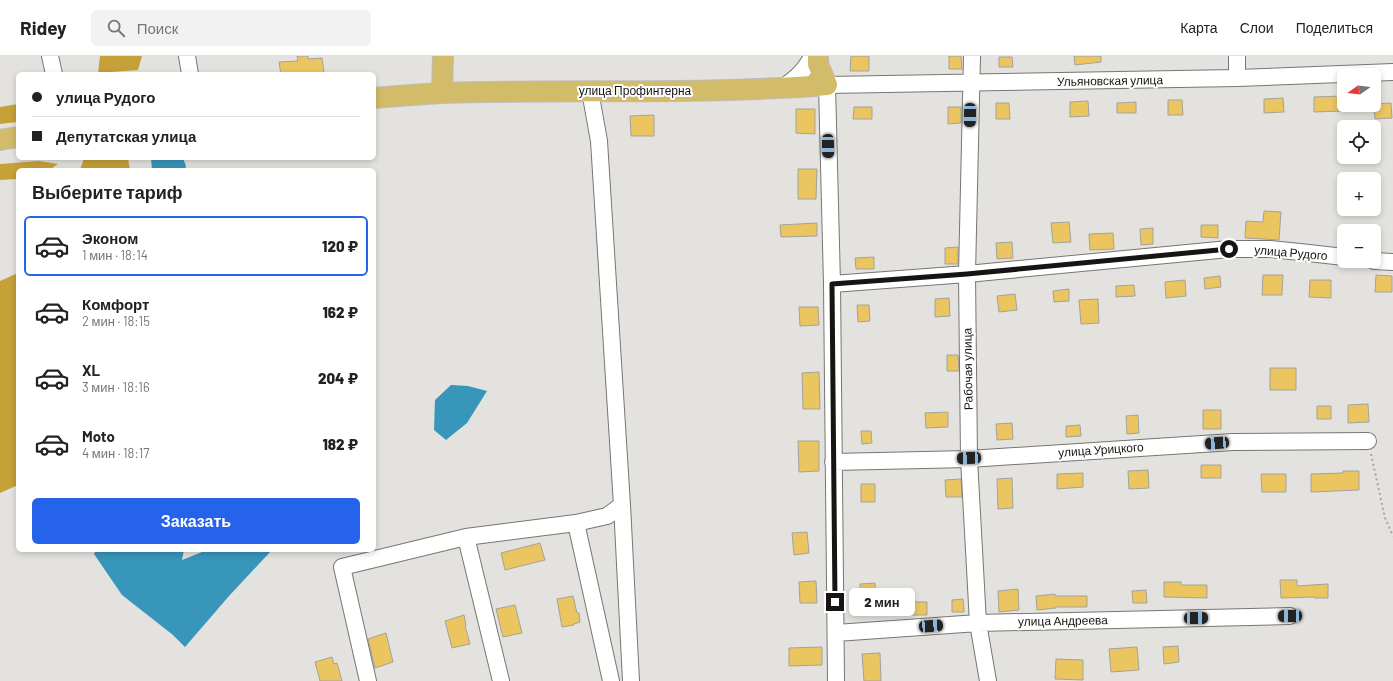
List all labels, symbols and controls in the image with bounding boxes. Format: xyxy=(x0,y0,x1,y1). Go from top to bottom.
search box xyxy=(91,10,371,46)
text: Ridey xyxy=(20,16,67,39)
icon: search xyxy=(105,17,127,39)
text: Поиск xyxy=(137,19,178,37)
text: Карта xyxy=(1180,19,1218,36)
text: Слои xyxy=(1240,19,1274,36)
text: Поделиться xyxy=(1296,19,1373,36)
north arrow xyxy=(1337,68,1381,112)
map controls xyxy=(1337,68,1381,268)
street label: Ульяновская улица xyxy=(1057,72,1164,89)
street label: улица Профинтерна xyxy=(579,83,692,98)
text: улица Рудого xyxy=(56,88,156,106)
car xyxy=(964,103,976,127)
button: locate xyxy=(1337,120,1381,164)
text: Депутатская улица xyxy=(56,127,196,145)
car xyxy=(822,134,834,158)
button: + xyxy=(1337,172,1381,216)
text: Выберите тариф xyxy=(32,181,183,203)
button: − xyxy=(1337,224,1381,268)
icon: car xyxy=(34,228,70,264)
text: Эконом xyxy=(82,229,138,247)
text: 120 ₽ xyxy=(322,237,358,255)
route start xyxy=(1220,240,1238,258)
street label: улица Рудого xyxy=(1254,242,1329,263)
text: 1 мин · 18:14 xyxy=(82,247,148,263)
icon: car xyxy=(34,294,70,330)
text: Комфорт xyxy=(82,295,149,313)
text: 162 ₽ xyxy=(322,303,358,321)
text: 2 мин · 18:15 xyxy=(82,313,150,329)
street label: Рабочая улица xyxy=(959,327,976,410)
icon: car xyxy=(34,360,70,396)
text: XL xyxy=(82,361,100,379)
text: 204 ₽ xyxy=(318,369,358,387)
text: 3 мин · 18:16 xyxy=(82,379,150,395)
icon: car xyxy=(34,426,70,462)
text: Moto xyxy=(82,427,115,445)
text: 182 ₽ xyxy=(322,435,358,453)
car xyxy=(1205,436,1229,450)
street label: улица Урицкого xyxy=(1058,439,1144,460)
text: 4 мин · 18:17 xyxy=(82,445,150,461)
car xyxy=(957,452,981,464)
button: Заказать xyxy=(32,498,360,544)
callout: 2 мин xyxy=(849,588,915,616)
route end xyxy=(826,593,844,611)
text: 2 мин xyxy=(864,594,900,610)
car xyxy=(1278,610,1302,622)
street label: улица Андреева xyxy=(1018,612,1108,629)
car xyxy=(1184,612,1208,624)
car xyxy=(919,619,943,633)

